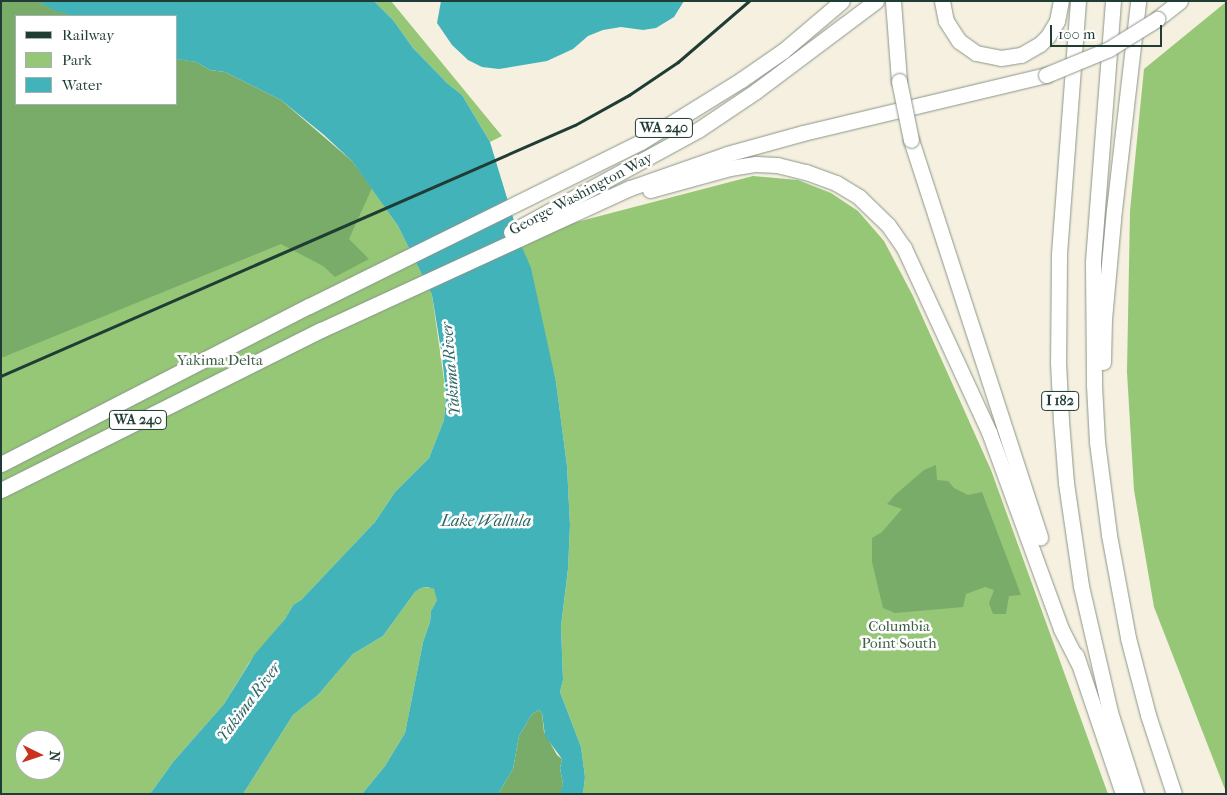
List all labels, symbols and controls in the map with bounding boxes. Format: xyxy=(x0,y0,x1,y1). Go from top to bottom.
legend xyxy=(15,15,178,105)
scale bar xyxy=(1052,15,1164,47)
text: 100 m xyxy=(1058,25,1096,43)
text: Railway xyxy=(62,26,114,44)
text: Park xyxy=(62,51,92,69)
text: Water xyxy=(62,76,102,94)
road number: WA 240 xyxy=(634,116,694,140)
street label: George Washington Way xyxy=(506,149,656,239)
water label: Yakima River xyxy=(437,321,465,417)
park label: Yakima Delta xyxy=(177,352,263,370)
road number: I 182 xyxy=(1040,390,1080,412)
road number: WA 240 xyxy=(108,408,168,432)
water label: Lake Wallula xyxy=(441,511,531,531)
park label: Columbia Point South xyxy=(861,617,937,652)
water label: Yakima River xyxy=(213,659,285,745)
north arrow xyxy=(15,730,65,780)
text: N xyxy=(46,750,63,762)

